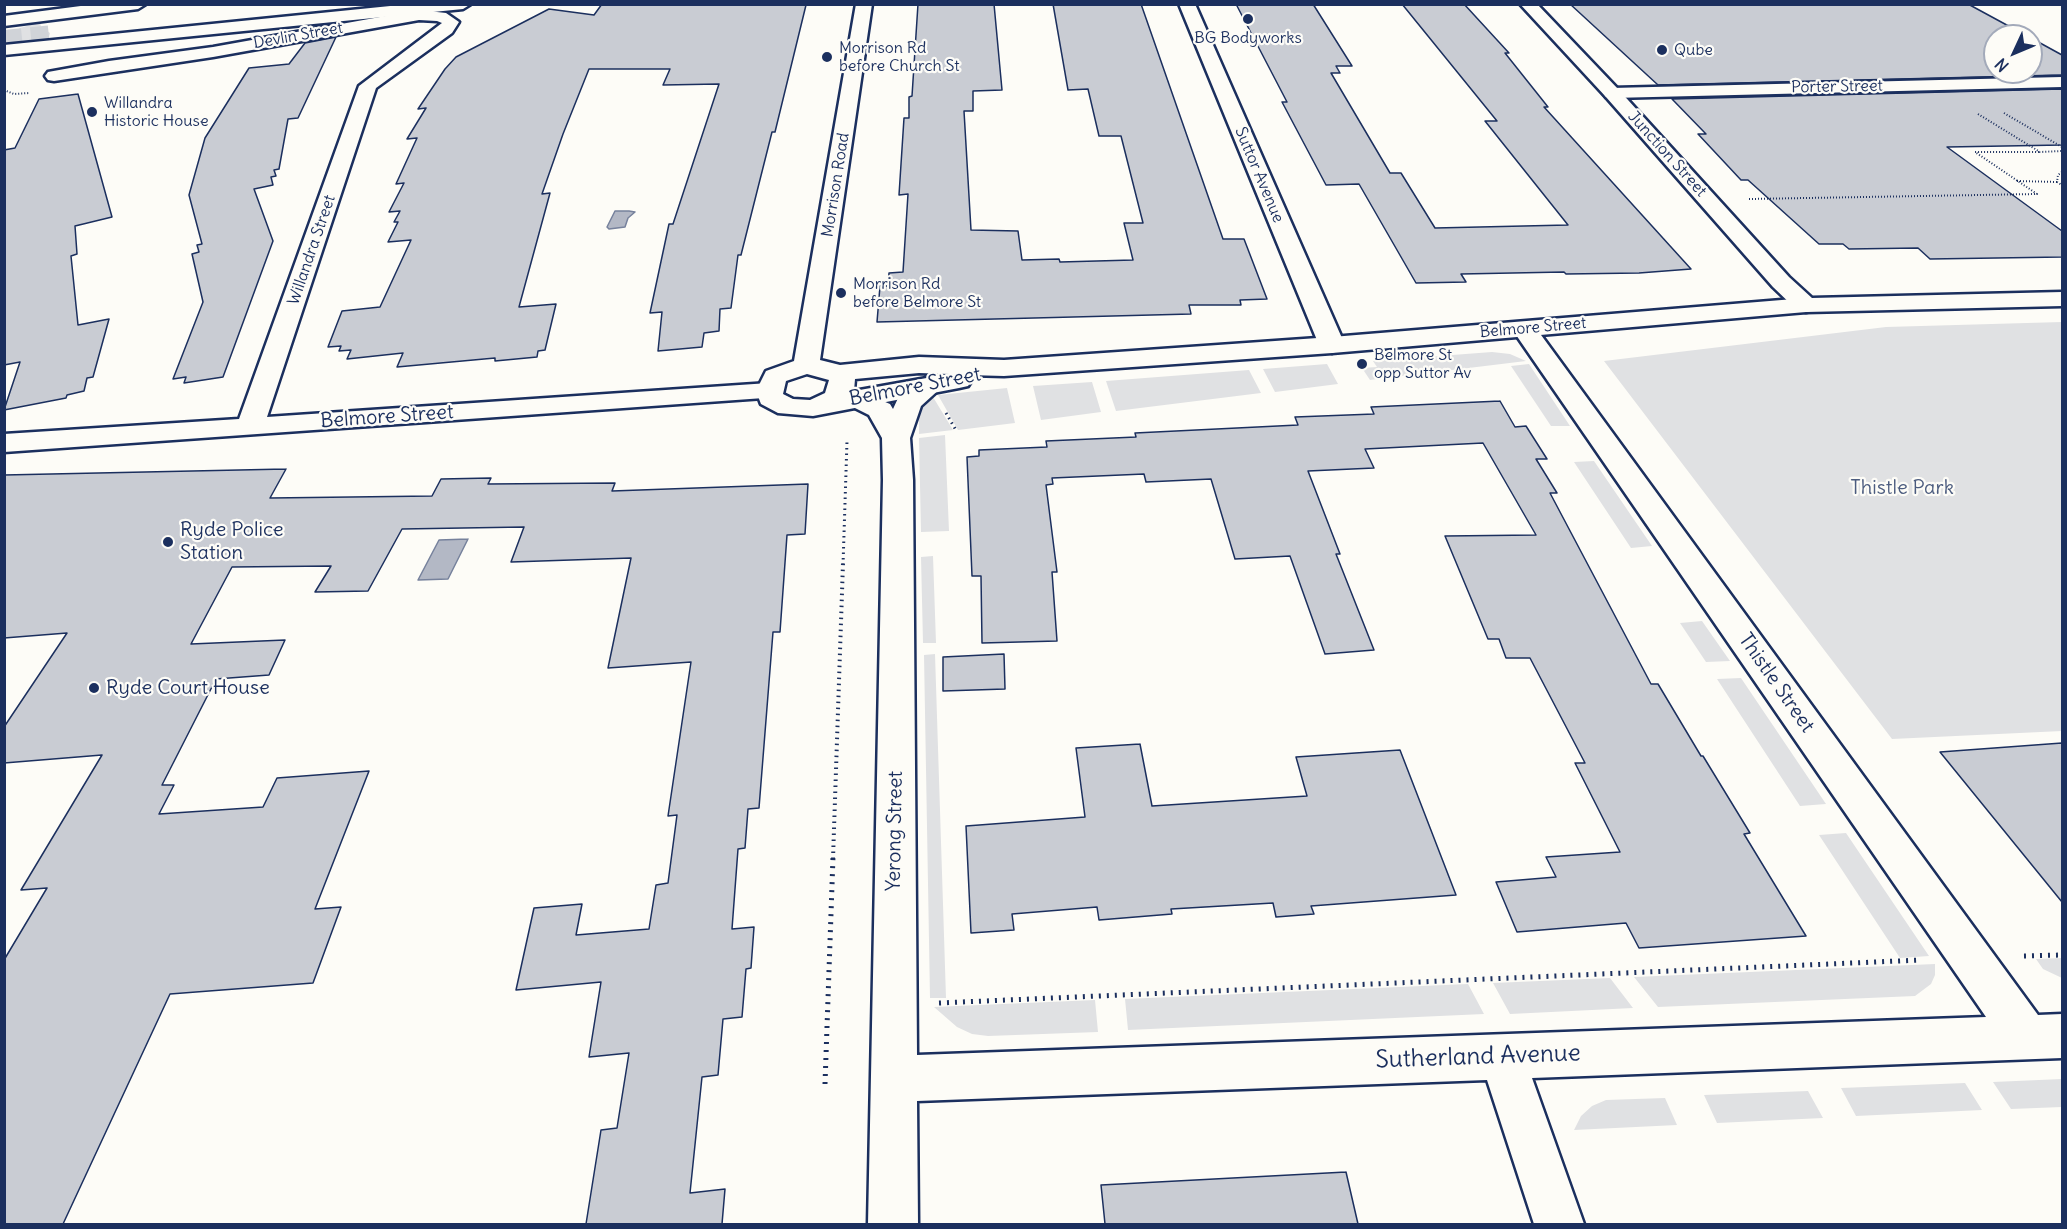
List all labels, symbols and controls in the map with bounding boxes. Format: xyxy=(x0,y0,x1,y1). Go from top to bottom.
marker: BG Bodyworks xyxy=(1241,12,1255,26)
street label: Devlin Street xyxy=(252,19,344,53)
north arrow xyxy=(1983,24,2043,84)
place label: BG Bodyworks xyxy=(1194,28,1302,48)
place label: Morrison Rd before Church St xyxy=(839,38,960,76)
place label: Qube xyxy=(1674,40,1713,60)
marker: Qube xyxy=(1655,43,1669,57)
marker: Morrison Rd before Church St xyxy=(820,50,834,64)
text: N xyxy=(1990,54,2013,76)
street label: Porter Street xyxy=(1791,77,1883,97)
place label: Willandra Historic House xyxy=(104,93,209,131)
marker: Willandra Historic House xyxy=(85,105,99,119)
street label: Junction Street xyxy=(1624,107,1710,201)
street label: Suttor Avenue xyxy=(1230,124,1288,226)
street label: Morrison Road xyxy=(818,131,854,239)
street label: Willandra Street xyxy=(284,192,340,308)
place label: Morrison Rd before Belmore St xyxy=(853,274,981,312)
marker: Morrison Rd before Belmore St xyxy=(834,286,848,300)
street label: Belmore Street xyxy=(1479,314,1587,342)
place label: Belmore St opp Suttor Av xyxy=(1374,345,1471,383)
marker: Belmore St opp Suttor Av xyxy=(1355,357,1369,371)
street label: Belmore Street xyxy=(847,362,983,412)
street label: Belmore Street xyxy=(320,400,454,434)
park label: Thistle Park xyxy=(1850,476,1954,500)
place label: Ryde Police Station xyxy=(180,518,284,565)
marker: Ryde Police Station xyxy=(161,535,175,549)
street label: Thistle Street xyxy=(1733,629,1819,737)
place label: Ryde Court House xyxy=(106,676,270,700)
marker: Ryde Court House xyxy=(87,681,101,695)
street label: Yerong Street xyxy=(882,771,908,891)
street label: Sutherland Avenue xyxy=(1375,1039,1581,1075)

